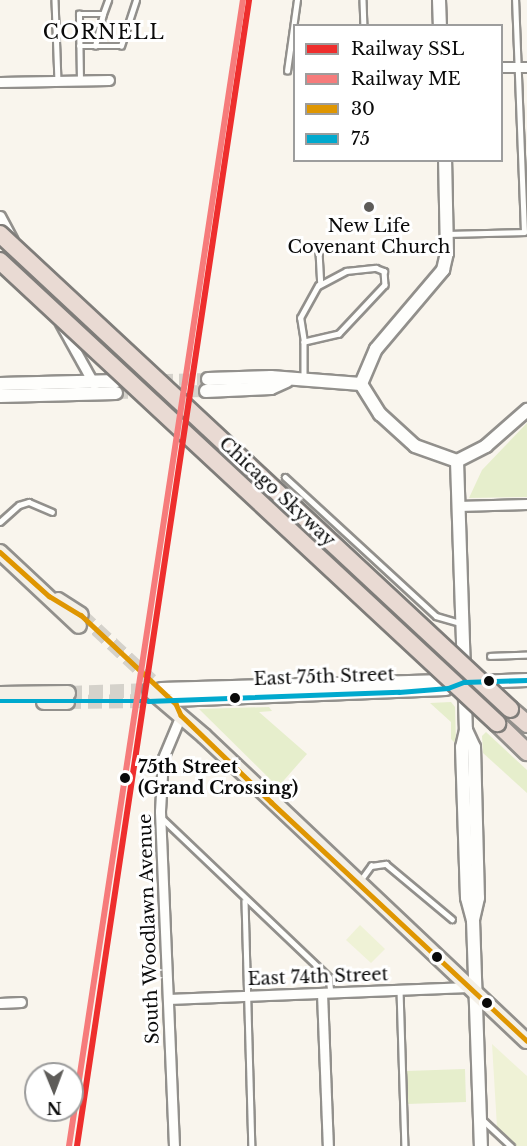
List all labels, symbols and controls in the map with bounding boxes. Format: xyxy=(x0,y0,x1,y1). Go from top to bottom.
district label: CORNELL xyxy=(43,20,165,44)
legend xyxy=(293,24,503,162)
text: Railway SSL xyxy=(351,38,464,60)
text: Railway ME xyxy=(351,68,461,90)
text: 30 xyxy=(351,98,375,120)
text: 75 xyxy=(351,128,370,150)
marker: New Life Covenant Church xyxy=(362,200,376,214)
place label: New Life Covenant Church xyxy=(288,216,450,258)
street label: Chicago Skyway xyxy=(215,433,339,551)
street label: East 75th Street xyxy=(253,664,395,690)
unlabelled marker xyxy=(483,675,495,687)
unlabelled marker xyxy=(229,692,241,704)
place label: 75th Street (Grand Crossing) xyxy=(138,757,298,800)
marker: 75th Street (Grand Crossing) xyxy=(116,769,134,787)
street label: South Woodlawn Avenue xyxy=(134,813,164,1045)
unlabelled marker xyxy=(431,951,443,963)
street label: East 74th Street xyxy=(247,964,389,990)
unlabelled marker xyxy=(481,997,493,1009)
north arrow xyxy=(24,1062,84,1122)
text: N xyxy=(47,1098,62,1118)

